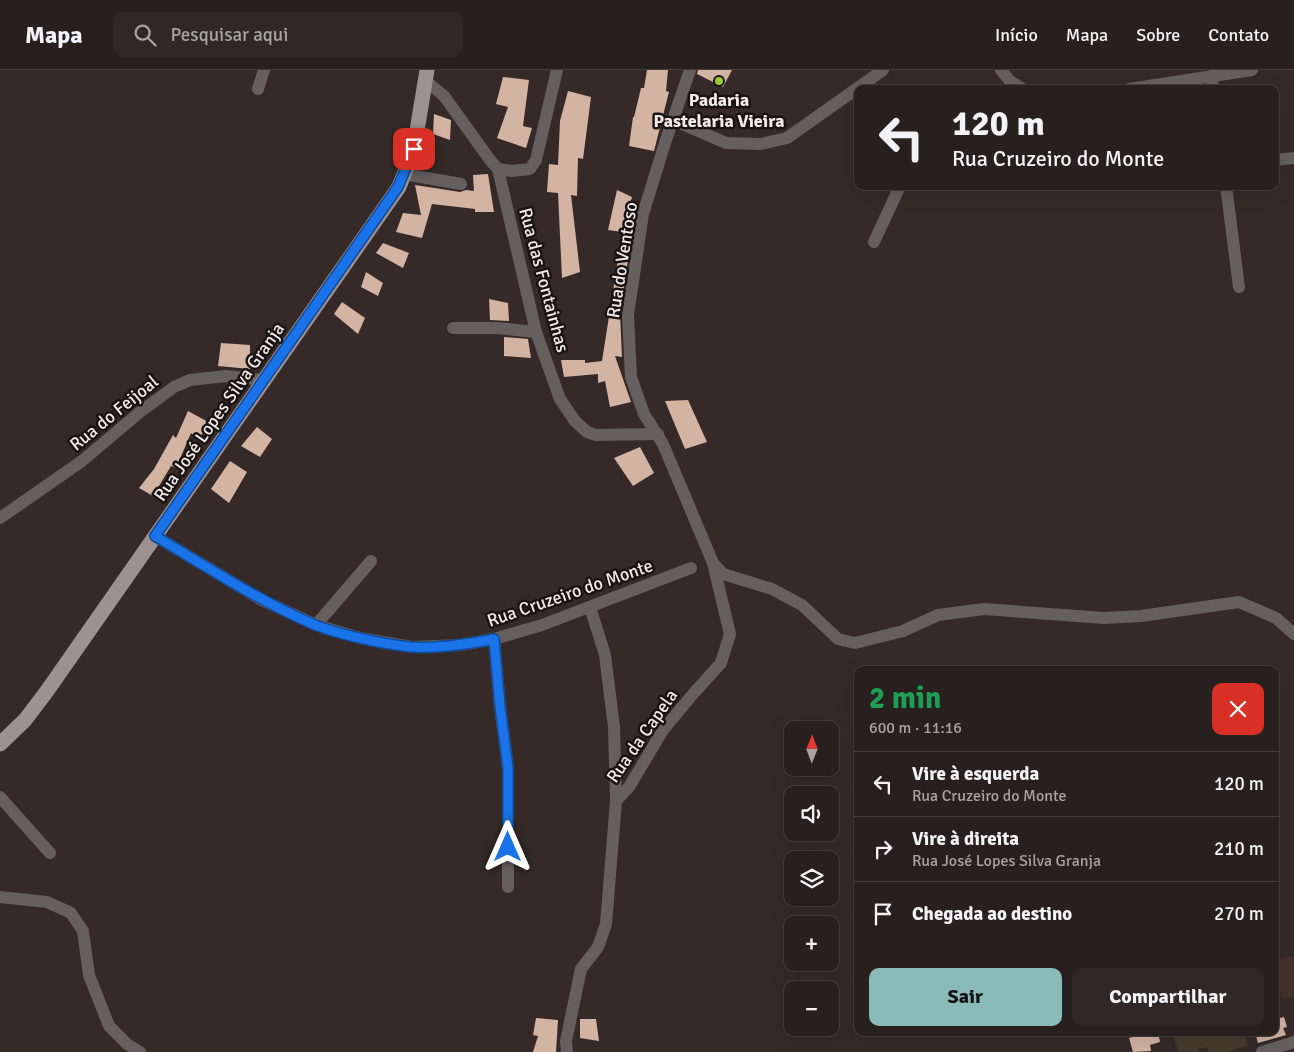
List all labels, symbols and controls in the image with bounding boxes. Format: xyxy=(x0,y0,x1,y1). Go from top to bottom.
search box xyxy=(113,12,463,57)
text: Mapa xyxy=(25,20,83,50)
icon: search xyxy=(131,21,159,49)
text: Pesquisar aqui xyxy=(171,23,288,47)
text: Início xyxy=(995,24,1038,46)
text: Mapa xyxy=(1066,24,1108,46)
text: Sobre xyxy=(1136,24,1180,46)
text: Contato xyxy=(1208,24,1269,46)
marker: Padaria Pastelaria Vieira xyxy=(713,75,725,87)
place label: Padaria Pastelaria Vieira xyxy=(654,89,784,132)
text: 120 m xyxy=(952,102,1045,145)
icon: left xyxy=(869,105,934,170)
pin xyxy=(393,128,435,170)
icon: arrive xyxy=(400,135,428,163)
text: Rua Cruzeiro do Monte xyxy=(952,145,1164,172)
street label: Rua do Ventoso xyxy=(602,200,642,320)
street label: Rua das Fontainhas xyxy=(514,205,574,355)
street label: Rua José Lopes Silva Granja xyxy=(149,319,289,505)
street label: Rua do Feijoal xyxy=(65,371,163,455)
street label: Rua Cruzeiro do Monte xyxy=(484,554,656,632)
text: 2 min xyxy=(869,680,941,717)
button: close xyxy=(1212,683,1264,735)
street label: Rua da Capela xyxy=(602,685,682,787)
text: 600 m · 11:16 xyxy=(869,718,962,738)
north arrow xyxy=(784,721,839,776)
map controls xyxy=(784,721,839,1036)
text: Vire à esquerda xyxy=(912,762,1039,786)
icon: left xyxy=(869,770,897,798)
text: 120 m xyxy=(1214,772,1264,796)
button: sound xyxy=(784,786,839,841)
text: Rua Cruzeiro do Monte xyxy=(912,786,1066,806)
position arrow xyxy=(481,820,533,872)
text: Vire à direita xyxy=(912,827,1019,851)
icon: right xyxy=(869,835,897,863)
text: 210 m xyxy=(1214,837,1264,861)
button: layers xyxy=(784,851,839,906)
text: Rua José Lopes Silva Granja xyxy=(912,851,1101,871)
icon: arrive xyxy=(869,900,897,928)
text: Chegada ao destino xyxy=(912,902,1072,926)
text: 270 m xyxy=(1214,902,1264,926)
button: + xyxy=(784,916,839,971)
button: Sair xyxy=(869,968,1062,1026)
button: Compartilhar xyxy=(1072,968,1264,1026)
button: − xyxy=(784,981,839,1036)

